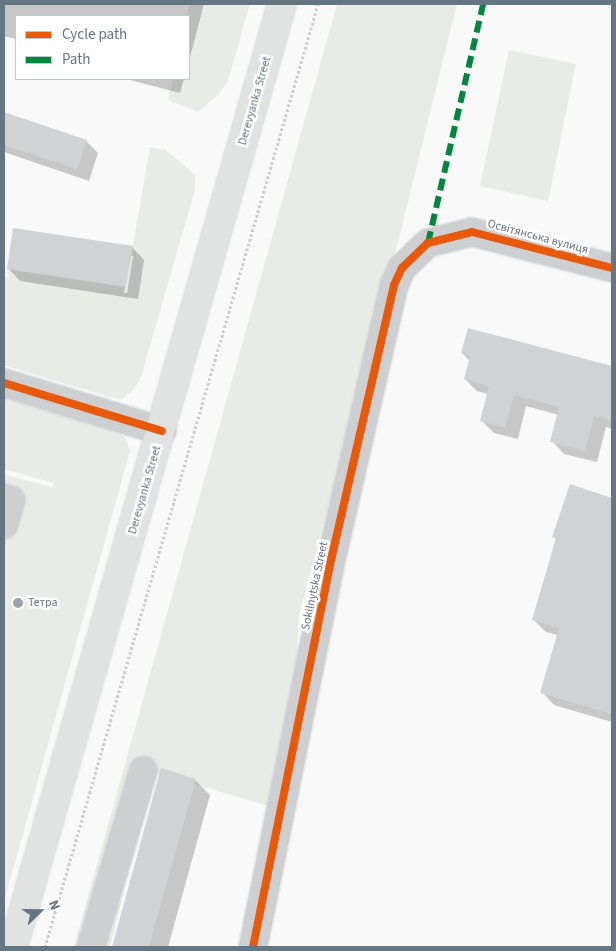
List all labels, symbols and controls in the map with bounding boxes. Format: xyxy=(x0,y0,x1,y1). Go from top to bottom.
legend xyxy=(15,15,190,80)
text: Cycle path xyxy=(62,24,127,45)
text: Path xyxy=(62,49,90,70)
street label: Derevyanka Street xyxy=(235,55,275,147)
street label: Освітянська вулиця xyxy=(486,217,590,257)
street label: Derevyanka Street xyxy=(125,444,165,536)
street label: Sokilnytska Street xyxy=(299,540,331,632)
place label: Тетра xyxy=(28,596,58,610)
marker: Тетра xyxy=(12,597,24,609)
north arrow xyxy=(15,886,65,936)
text: N xyxy=(43,897,65,913)

